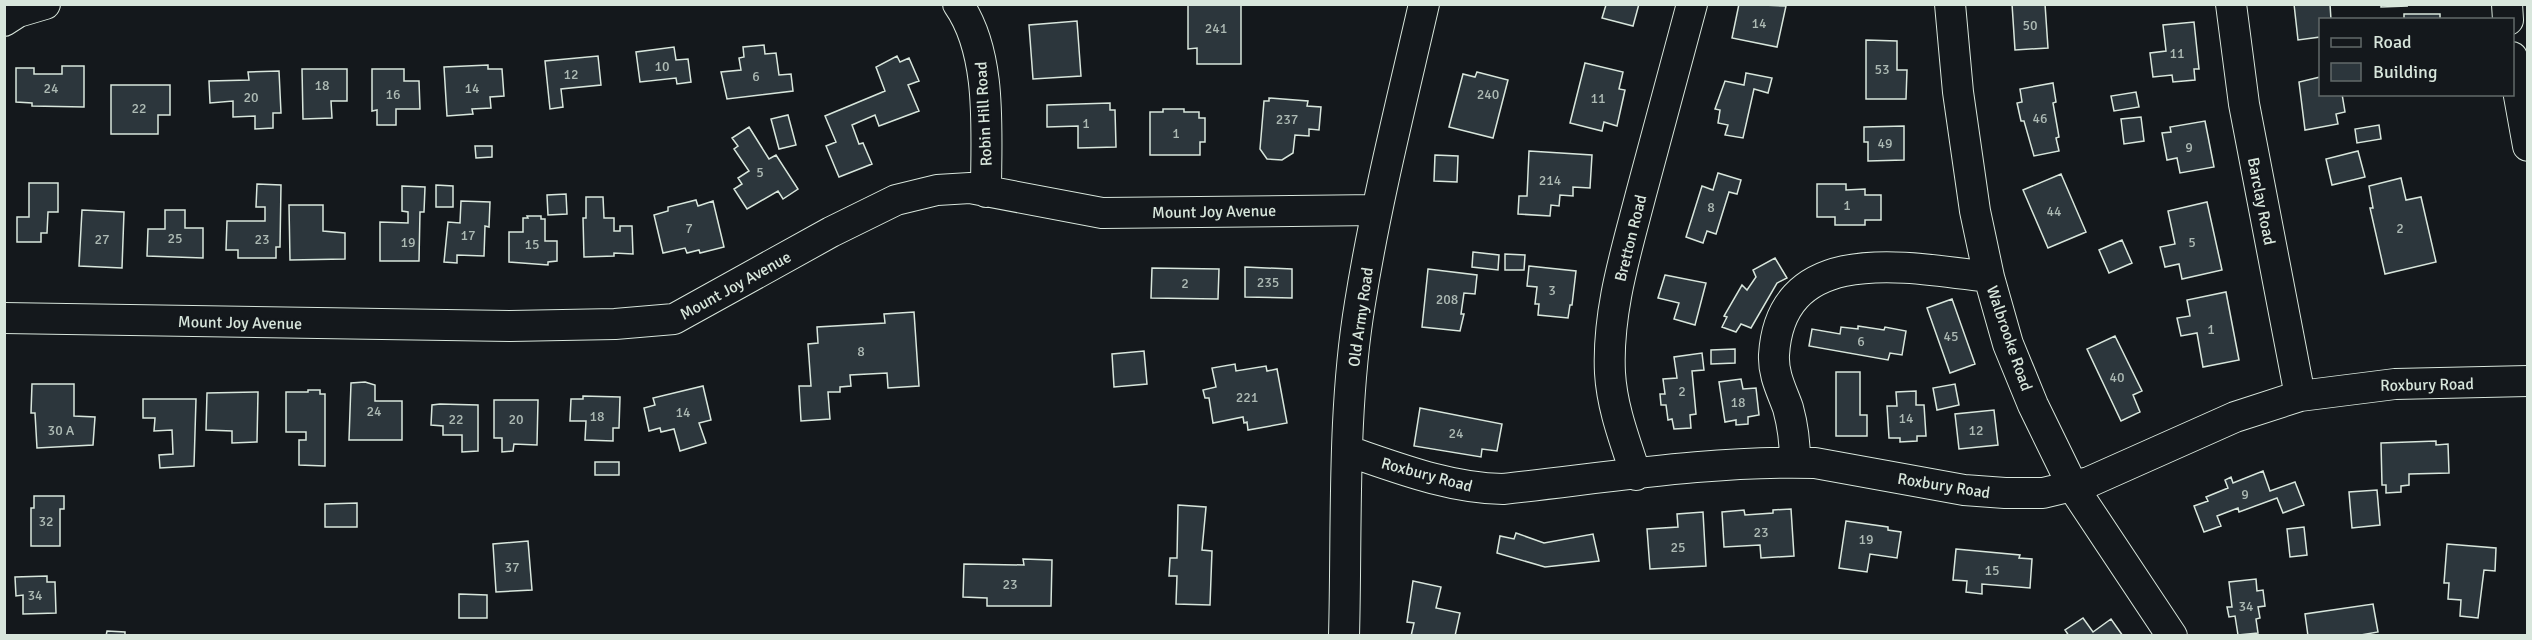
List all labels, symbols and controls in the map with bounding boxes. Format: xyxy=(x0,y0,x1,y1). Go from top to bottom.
house number: 14 xyxy=(1751,15,1767,32)
house number: 50 xyxy=(2022,17,2038,34)
legend xyxy=(2319,18,2514,96)
house number: 241 xyxy=(1205,20,1227,37)
text: Road xyxy=(2373,31,2412,53)
house number: 11 xyxy=(2169,45,2185,62)
house number: 10 xyxy=(654,58,670,75)
street label: Robin Hill Road xyxy=(971,61,997,167)
house number: 53 xyxy=(1874,61,1890,78)
text: Building xyxy=(2373,61,2437,83)
house number: 12 xyxy=(563,66,579,83)
house number: 6 xyxy=(752,68,760,85)
house number: 18 xyxy=(314,77,330,94)
house number: 24 xyxy=(43,80,59,97)
house number: 14 xyxy=(464,80,480,97)
house number: 16 xyxy=(385,86,401,103)
house number: 240 xyxy=(1477,86,1499,103)
house number: 20 xyxy=(243,89,259,106)
house number: 11 xyxy=(1590,90,1606,107)
house number: 22 xyxy=(131,100,147,117)
house number: 46 xyxy=(2032,110,2048,127)
house number: 237 xyxy=(1276,111,1298,128)
house number: 1 xyxy=(1082,115,1090,132)
house number: 1 xyxy=(1172,125,1180,142)
house number: 49 xyxy=(1877,135,1893,152)
house number: 9 xyxy=(2185,139,2193,156)
street label: Barclay Road xyxy=(2243,156,2279,247)
house number: 5 xyxy=(756,164,764,181)
house number: 214 xyxy=(1539,172,1562,189)
street label: Bretton Road xyxy=(1611,193,1651,284)
house number: 1 xyxy=(1843,197,1851,214)
house number: 8 xyxy=(1707,199,1715,216)
street label: Mount Joy Avenue xyxy=(1152,201,1276,223)
house number: 44 xyxy=(2046,203,2062,220)
house number: 7 xyxy=(685,220,693,237)
house number: 2 xyxy=(2396,220,2404,237)
house number: 17 xyxy=(460,227,476,244)
house number: 25 xyxy=(167,230,183,247)
house number: 27 xyxy=(94,231,110,248)
house number: 23 xyxy=(254,231,270,248)
house number: 19 xyxy=(400,234,416,251)
house number: 5 xyxy=(2188,234,2196,251)
house number: 15 xyxy=(524,236,540,253)
street label: Mount Joy Avenue xyxy=(676,247,795,325)
street label: Old Army Road xyxy=(1344,266,1378,368)
house number: 235 xyxy=(1257,274,1279,291)
house number: 2 xyxy=(1181,275,1189,292)
house number: 3 xyxy=(1548,282,1556,299)
street label: Walbrooke Road xyxy=(1982,283,2036,394)
house number: 208 xyxy=(1436,291,1458,308)
street label: Mount Joy Avenue xyxy=(178,312,302,334)
house number: 1 xyxy=(2207,321,2215,338)
house number: 45 xyxy=(1943,328,1959,345)
house number: 6 xyxy=(1857,333,1865,350)
house number: 8 xyxy=(857,343,865,360)
house number: 40 xyxy=(2109,369,2125,386)
street label: Roxbury Road xyxy=(2380,374,2474,396)
house number: 2 xyxy=(1678,383,1686,400)
house number: 221 xyxy=(1236,389,1258,406)
house number: 18 xyxy=(1730,394,1746,411)
house number: 24 xyxy=(366,403,382,420)
house number: 14 xyxy=(675,404,691,421)
house number: 18 xyxy=(589,408,605,425)
house number: 14 xyxy=(1898,410,1914,427)
house number: 22 xyxy=(448,411,464,428)
house number: 20 xyxy=(508,411,524,428)
house number: 30 A xyxy=(48,422,75,439)
house number: 12 xyxy=(1968,422,1984,439)
house number: 24 xyxy=(1448,425,1464,442)
street label: Roxbury Road xyxy=(1379,453,1475,497)
street label: Roxbury Road xyxy=(1896,469,1992,503)
house number: 9 xyxy=(2241,486,2249,503)
house number: 32 xyxy=(38,513,54,530)
house number: 23 xyxy=(1753,524,1769,541)
house number: 19 xyxy=(1858,531,1874,548)
house number: 25 xyxy=(1670,539,1686,556)
house number: 37 xyxy=(504,559,520,576)
house number: 15 xyxy=(1984,562,2000,579)
house number: 23 xyxy=(1002,576,1018,593)
house number: 34 xyxy=(27,587,43,604)
house number: 34 xyxy=(2238,598,2254,615)

